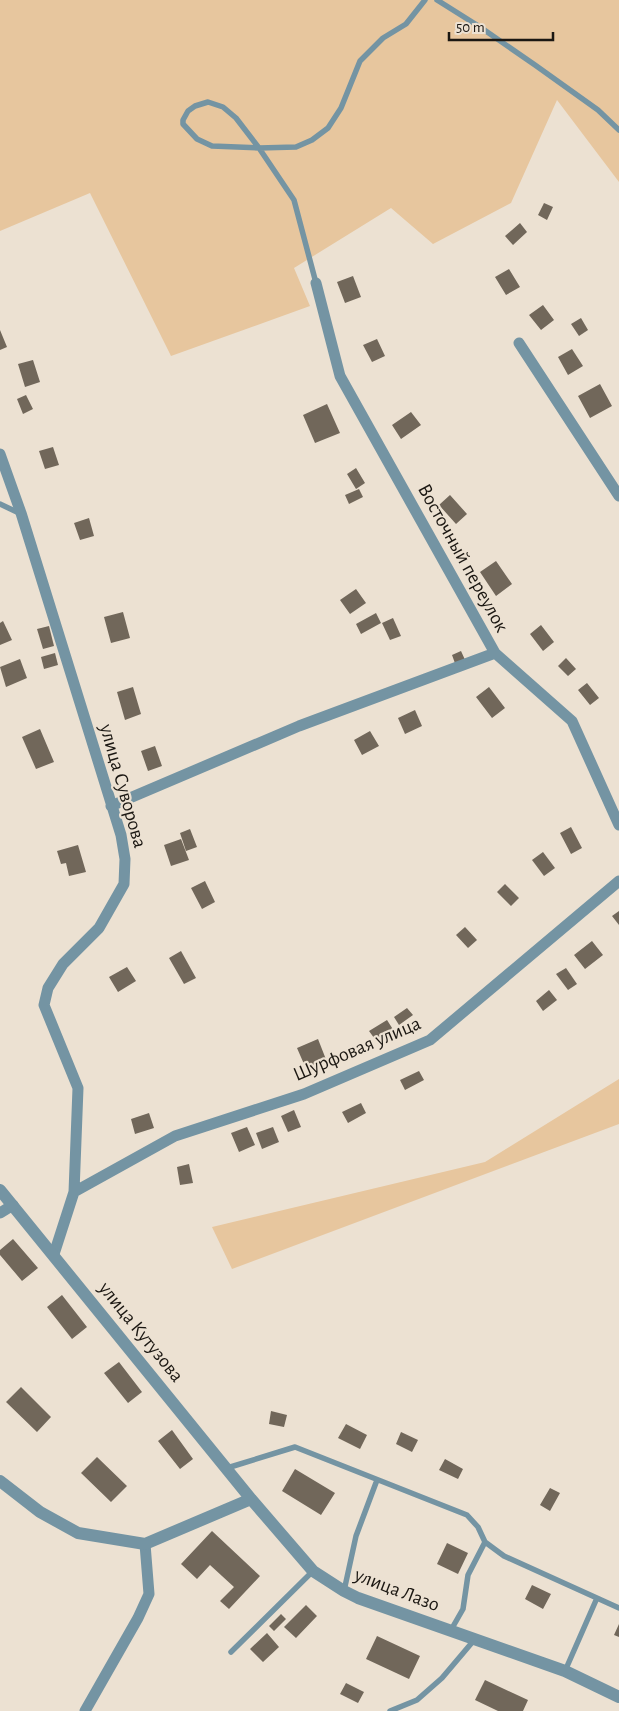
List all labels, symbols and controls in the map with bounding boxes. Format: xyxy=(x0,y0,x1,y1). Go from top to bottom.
scale bar xyxy=(449,10,553,42)
text: 50 m xyxy=(456,20,485,35)
street label: Восточный переулок xyxy=(414,480,512,636)
street label: улица Суворова xyxy=(96,721,150,850)
street label: Шурфовая улица xyxy=(290,1013,424,1085)
street label: улица Кутузова xyxy=(94,1277,187,1386)
street label: улица Лазо xyxy=(351,1564,442,1615)

